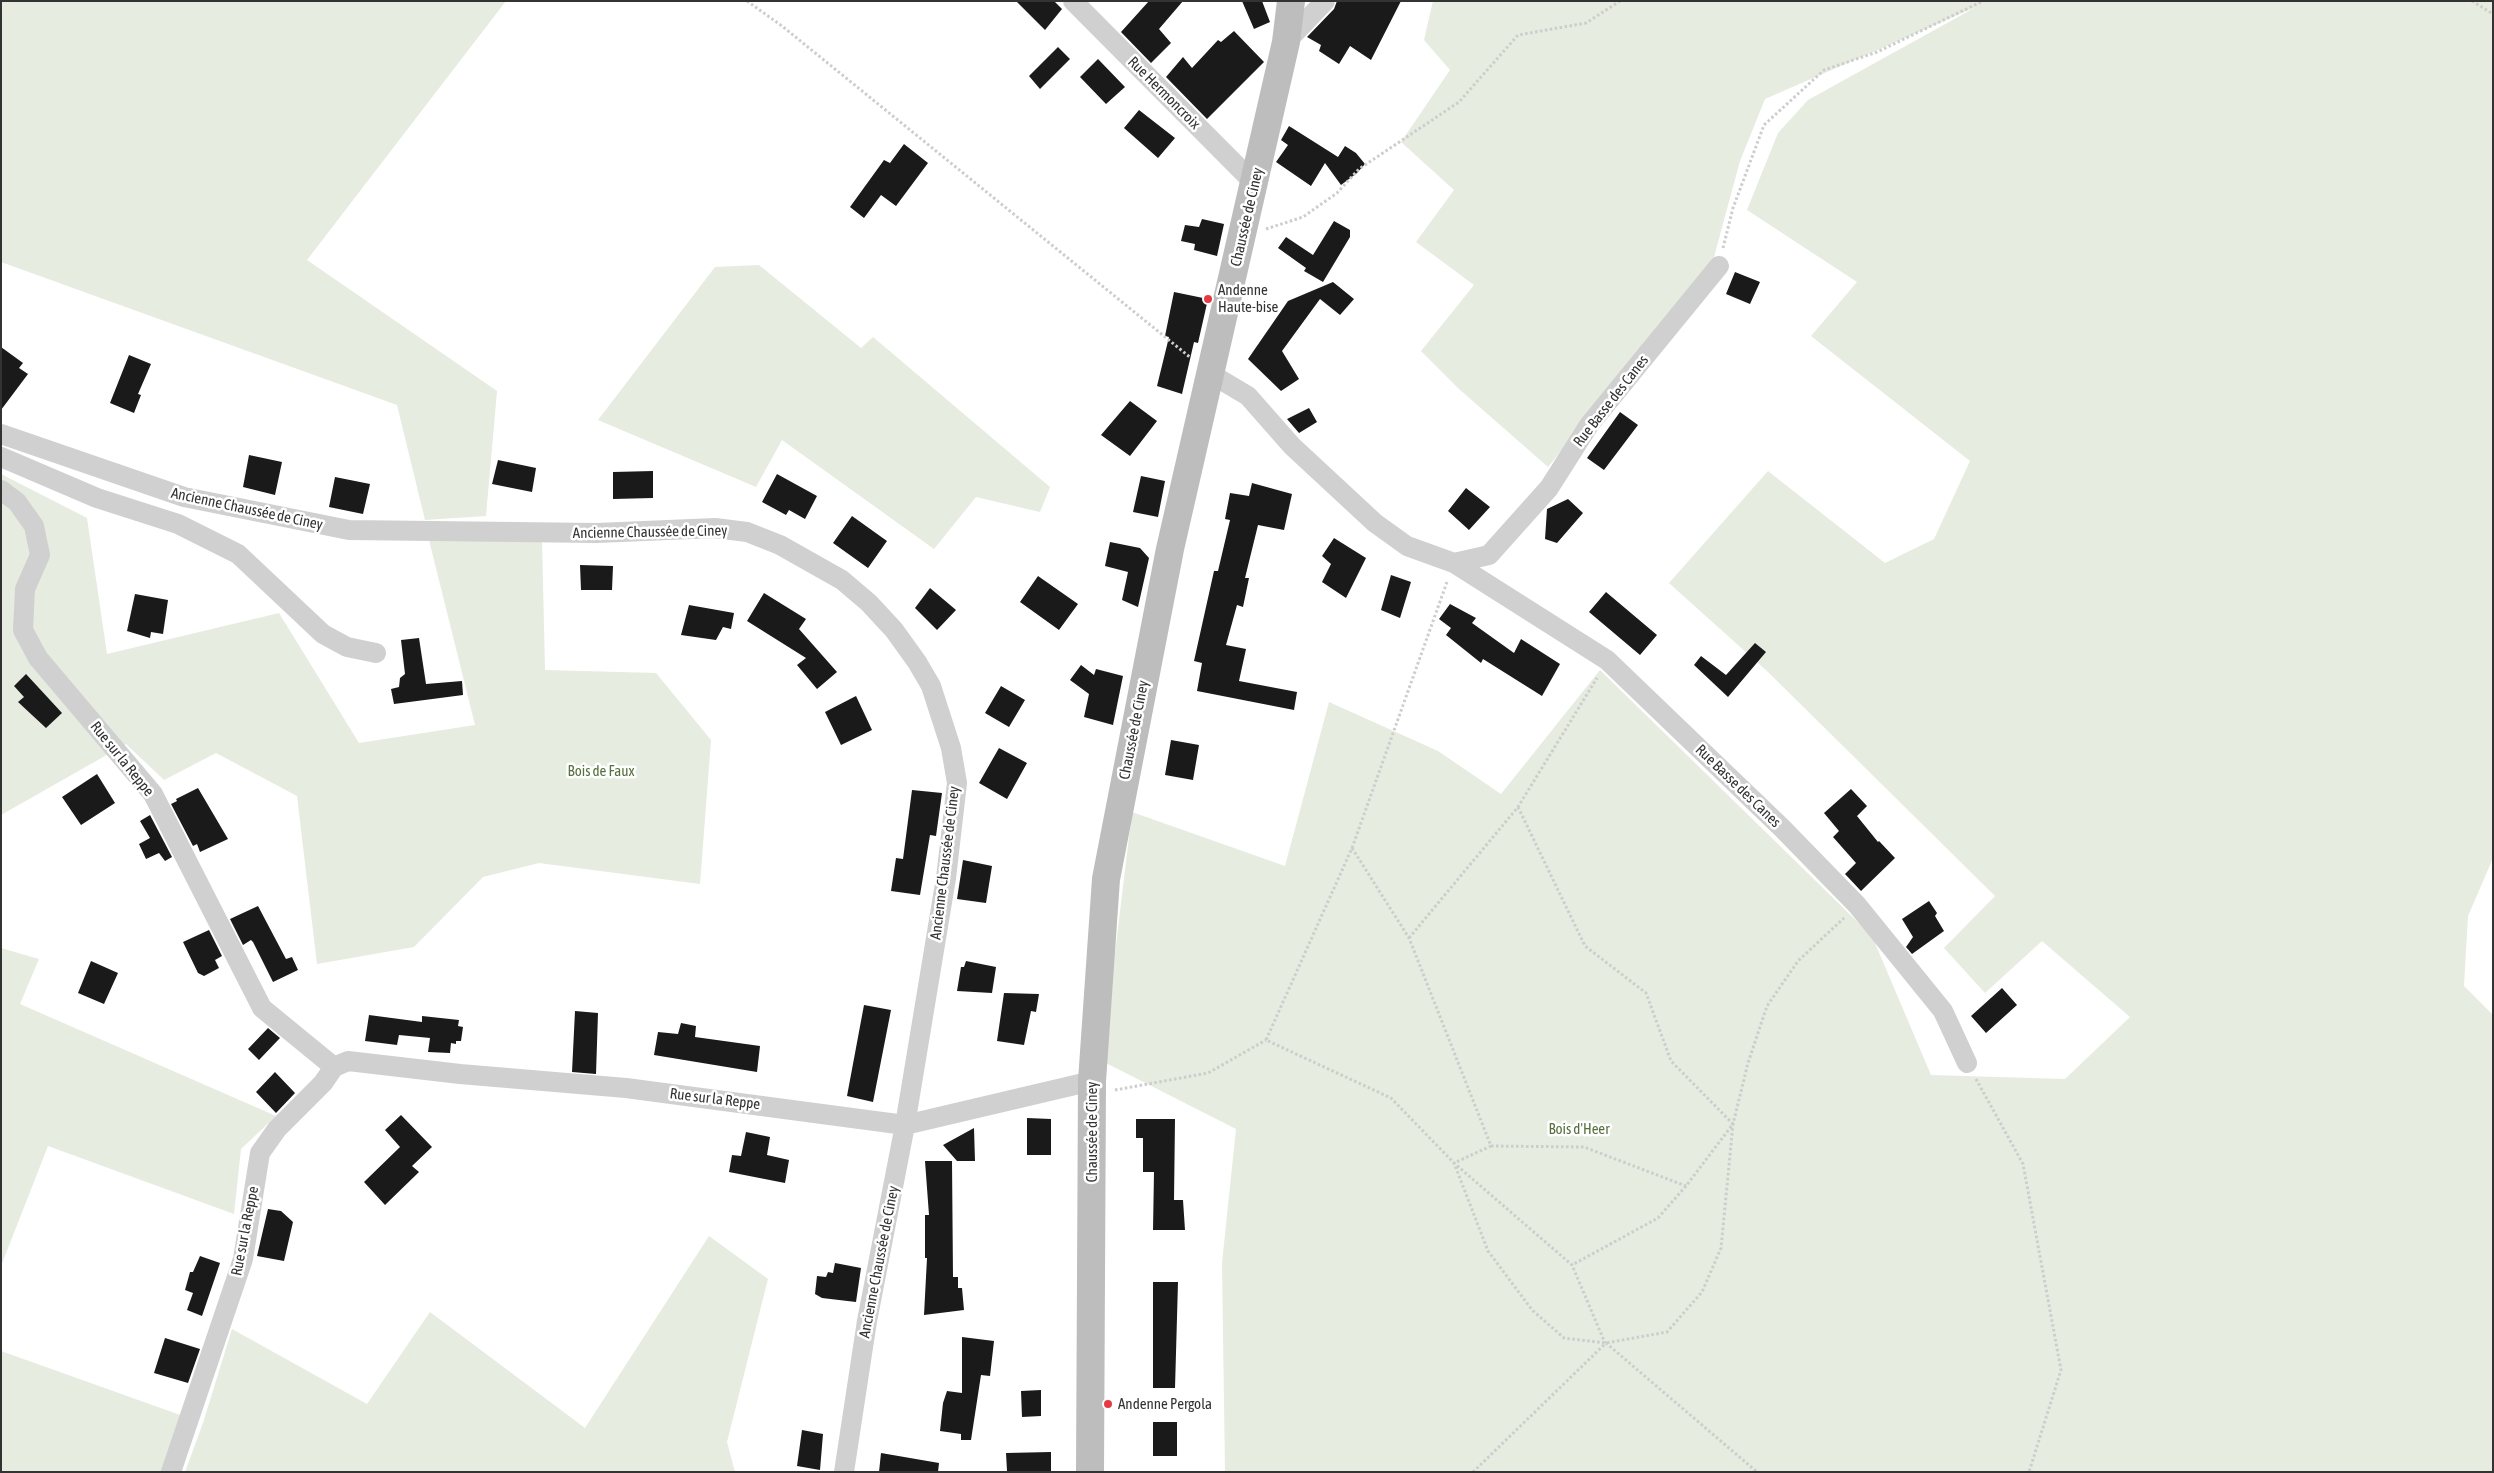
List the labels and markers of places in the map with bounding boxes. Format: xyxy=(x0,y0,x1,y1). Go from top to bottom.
place label: Andenne Haute-bise xyxy=(1218,281,1278,316)
marker: Andenne Haute-bise xyxy=(1202,293,1214,305)
place label: Andenne Pergola xyxy=(1118,1395,1212,1413)
marker: Andenne Pergola xyxy=(1102,1398,1114,1410)

